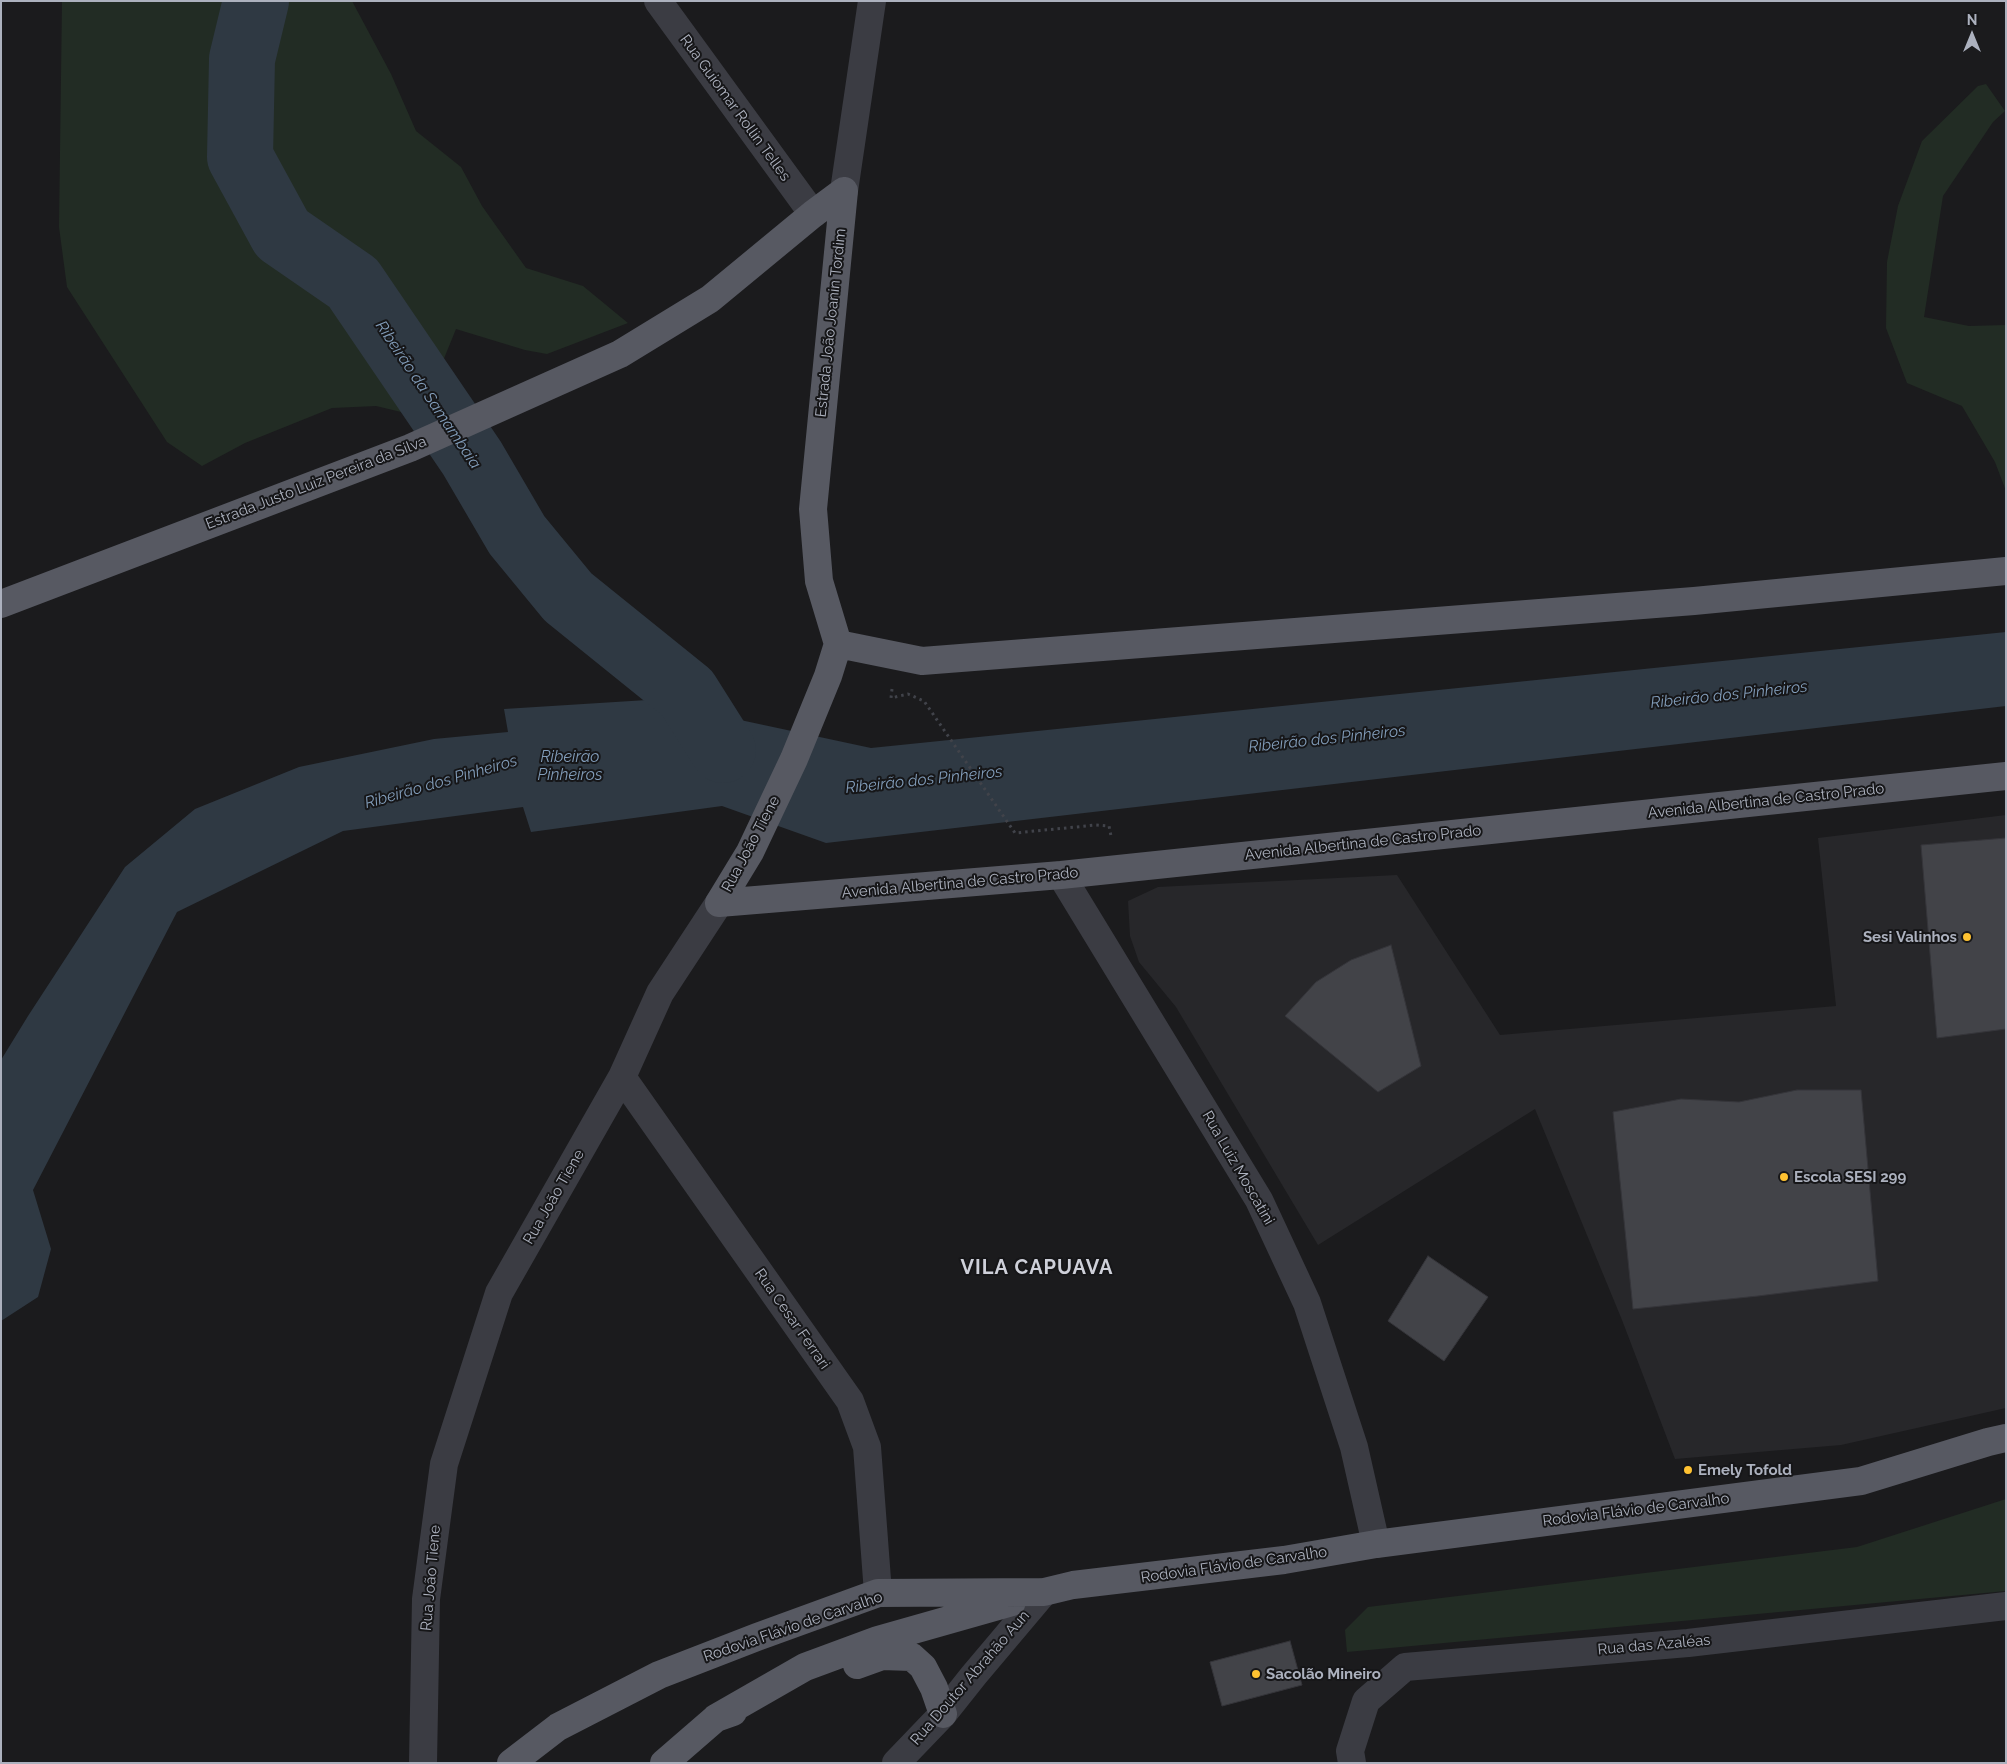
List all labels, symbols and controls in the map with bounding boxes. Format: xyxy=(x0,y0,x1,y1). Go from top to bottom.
north arrow xyxy=(1947,10,1997,60)
text: N xyxy=(1967,12,1977,28)
street label: Rua Guiomar Rollin Telles xyxy=(676,31,794,185)
street label: Estrada João Joanin Tordim xyxy=(812,228,850,418)
water label: Ribeirão da Samambaia xyxy=(371,317,485,473)
street label: Estrada Justo Luiz Pereira da Silva xyxy=(203,432,429,534)
water label: Ribeirão dos Pinheiros xyxy=(1650,677,1808,713)
water label: Ribeirão dos Pinheiros xyxy=(1248,721,1406,757)
water label: Ribeirão Pinheiros xyxy=(538,747,602,785)
water label: Ribeirão dos Pinheiros xyxy=(363,751,519,813)
water label: Ribeirão dos Pinheiros xyxy=(845,762,1003,798)
street label: Avenida Albertina de Castro Prado xyxy=(1647,780,1885,822)
street label: Rua João Tiene xyxy=(718,793,784,895)
street label: Avenida Albertina de Castro Prado xyxy=(1244,822,1482,864)
street label: Avenida Albertina de Castro Prado xyxy=(841,864,1079,902)
place label: Sesi Valinhos xyxy=(1863,928,1957,946)
marker: Sesi Valinhos xyxy=(1961,931,1973,943)
street label: Rua Luiz Moscatini xyxy=(1198,1108,1278,1228)
street label: Rua João Tiene xyxy=(520,1146,588,1248)
place label: Escola SESI 299 xyxy=(1794,1168,1906,1186)
marker: Escola SESI 299 xyxy=(1778,1171,1790,1183)
district label: VILA CAPUAVA xyxy=(959,1256,1115,1280)
street label: Rua Cesar Ferrari xyxy=(751,1265,833,1373)
place label: Emely Tofold xyxy=(1698,1461,1792,1479)
marker: Emely Tofold xyxy=(1682,1464,1694,1476)
street label: Rodovia Flávio de Carvalho xyxy=(1542,1490,1730,1530)
street label: Rua João Tiene xyxy=(417,1524,445,1632)
street label: Rodovia Flávio de Carvalho xyxy=(1140,1543,1328,1587)
street label: Rodovia Flávio de Carvalho xyxy=(701,1588,885,1666)
street label: Rua Doutor Abrahão Aun xyxy=(907,1607,1033,1749)
street label: Rua das Azaléas xyxy=(1597,1631,1711,1659)
place label: Sacolão Mineiro xyxy=(1266,1665,1381,1683)
marker: Sacolão Mineiro xyxy=(1250,1668,1262,1680)

